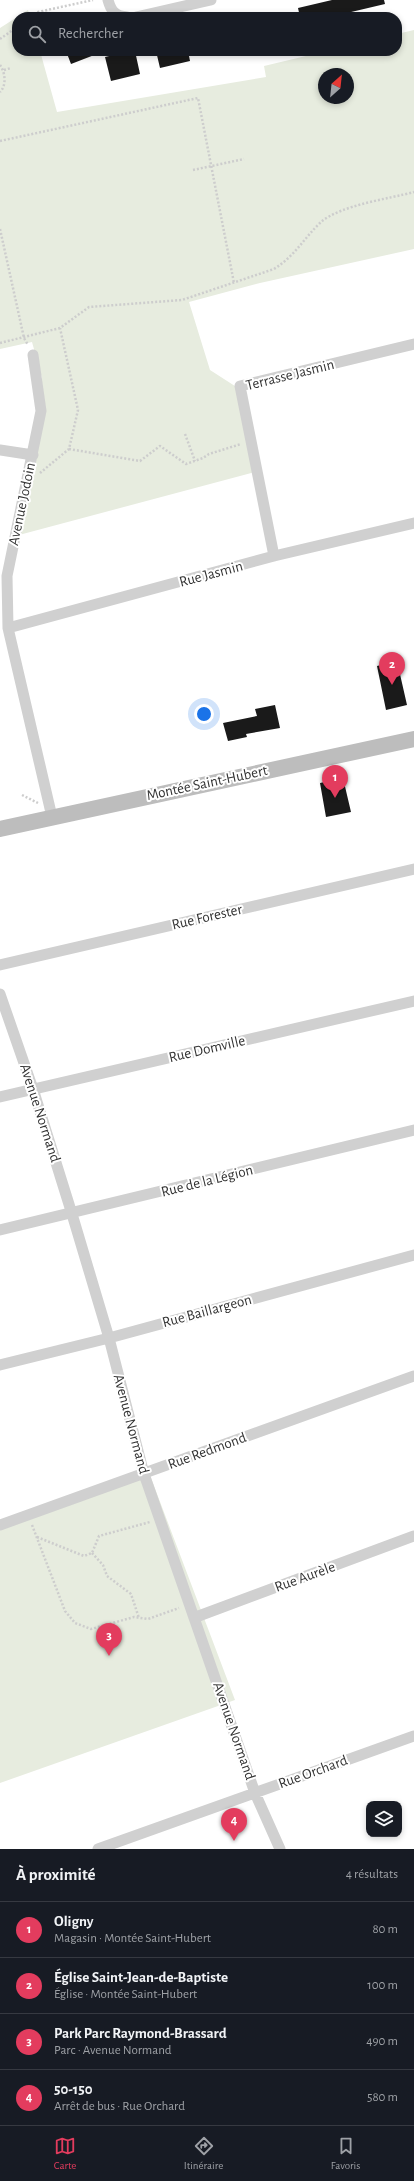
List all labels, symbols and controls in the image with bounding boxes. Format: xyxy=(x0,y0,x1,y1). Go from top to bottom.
search box xyxy=(12,12,402,56)
icon: search xyxy=(26,23,48,45)
text: Rechercher xyxy=(58,26,123,41)
north arrow xyxy=(318,68,354,104)
street label: Terrasse Jasmin xyxy=(244,357,336,393)
street label: Avenue Jodoin xyxy=(6,461,38,547)
street label: Rue Jasmin xyxy=(178,558,244,590)
pin: 2 xyxy=(379,652,405,685)
your location xyxy=(194,704,214,724)
street label: Montée Saint-Hubert xyxy=(145,763,269,803)
pin: 1 xyxy=(322,765,348,798)
street label: Rue Forester xyxy=(170,902,244,932)
street label: Rue Domville xyxy=(167,1033,247,1065)
street label: Avenue Normand xyxy=(17,1062,63,1164)
street label: Rue de la Légion xyxy=(160,1162,254,1200)
street label: Rue Baillargeon xyxy=(161,1292,253,1330)
street label: Avenue Normand xyxy=(110,1373,152,1476)
street label: Rue Redmond xyxy=(166,1430,248,1472)
street label: Rue Aurèle xyxy=(273,1559,337,1595)
pin: 3 xyxy=(96,1623,122,1656)
street label: Avenue Normand xyxy=(210,1680,258,1782)
street label: Rue Orchard xyxy=(276,1753,350,1791)
map controls xyxy=(366,1801,402,1837)
button: layers xyxy=(366,1801,402,1837)
pin: 4 xyxy=(221,1808,247,1841)
text: À proximité xyxy=(16,1866,96,1883)
text: 4 résultats xyxy=(346,1868,398,1881)
text: Oligny xyxy=(54,1914,93,1929)
text: 1 xyxy=(27,1923,31,1936)
text: 80 m xyxy=(372,1923,398,1936)
text: Magasin · Montée Saint-Hubert xyxy=(54,1932,211,1945)
text: Église Saint-Jean-de-Baptiste xyxy=(54,1970,228,1985)
text: 2 xyxy=(26,1979,32,1992)
text: 100 m xyxy=(367,1979,398,1992)
text: Église · Montée Saint-Hubert xyxy=(54,1988,197,2001)
text: Park Parc Raymond-Brassard xyxy=(54,2026,227,2041)
text: 3 xyxy=(26,2035,32,2048)
text: 490 m xyxy=(366,2035,398,2048)
text: Parc · Avenue Normand xyxy=(54,2044,172,2057)
text: 50-150 xyxy=(54,2082,93,2097)
text: 4 xyxy=(26,2091,32,2104)
text: 580 m xyxy=(367,2091,398,2104)
text: Arrêt de bus · Rue Orchard xyxy=(54,2100,185,2113)
tab: Carte xyxy=(54,2135,76,2172)
tab: Itinéraire xyxy=(184,2135,223,2172)
tab: Favoris xyxy=(331,2135,360,2172)

